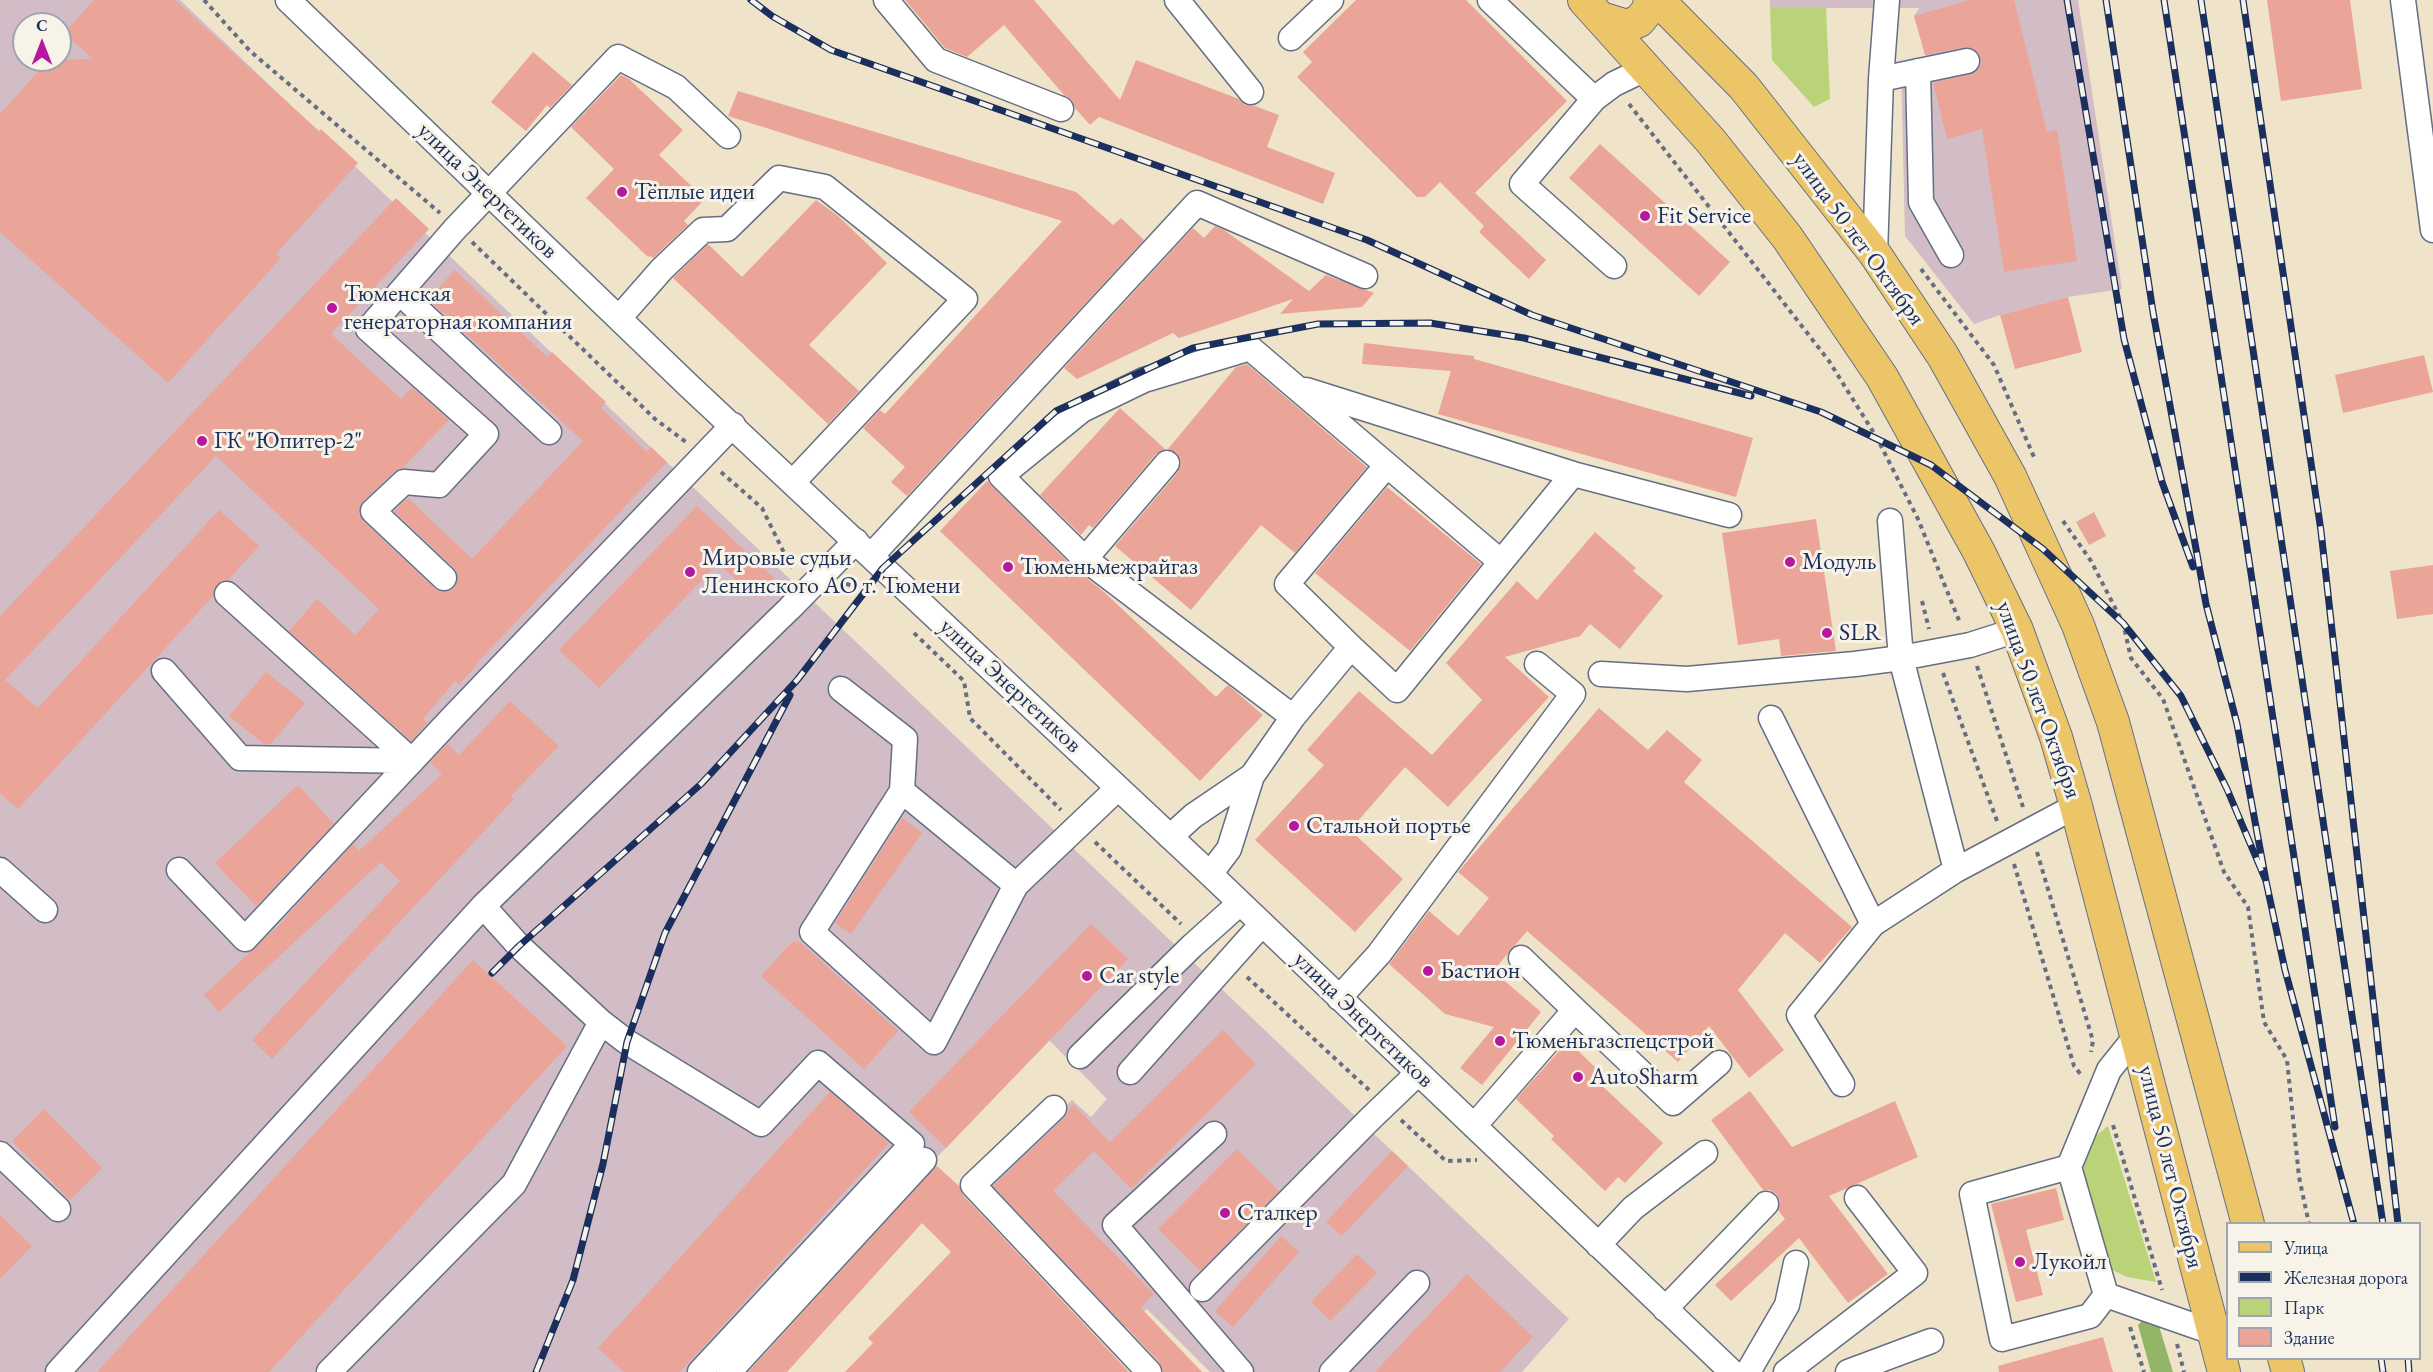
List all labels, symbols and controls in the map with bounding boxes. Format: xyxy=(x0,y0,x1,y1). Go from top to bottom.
north arrow xyxy=(12,12,72,72)
text: С xyxy=(36,15,48,36)
street label: улица Энергетиков xyxy=(411,117,563,265)
street label: улица 50 лет Октября xyxy=(1785,146,1931,332)
place label: Тёплые идеи xyxy=(634,178,755,206)
marker: Тёплые идеи xyxy=(615,185,629,199)
place label: Fit Service xyxy=(1657,202,1751,230)
marker: Fit Service xyxy=(1638,209,1652,223)
place label: Тюменская генераторная компания xyxy=(344,280,572,336)
marker: Тюменская генераторная компания xyxy=(325,301,339,315)
place label: ГК "Юпитер-2" xyxy=(214,427,362,455)
marker: ГК "Юпитер-2" xyxy=(195,434,209,448)
place label: Мировые судьи Ленинского АО т. Тюмени xyxy=(702,544,960,600)
place label: Модуль xyxy=(1802,548,1876,576)
place label: Тюменьмежрайгаз xyxy=(1020,553,1198,581)
marker: Модуль xyxy=(1783,555,1797,569)
marker: Тюменьмежрайгаз xyxy=(1001,560,1015,574)
marker: Мировые судьи Ленинского АО т. Тюмени xyxy=(683,565,697,579)
street label: улица 50 лет Октября xyxy=(1989,597,2087,803)
street label: улица Энергетиков xyxy=(933,613,1087,759)
place label: SLR xyxy=(1839,619,1881,647)
marker: SLR xyxy=(1820,626,1834,640)
place label: Стальной портье xyxy=(1306,812,1470,840)
marker: Стальной портье xyxy=(1287,819,1301,833)
street label: улица Энергетиков xyxy=(1287,946,1439,1094)
place label: Бастион xyxy=(1440,957,1520,985)
place label: Car style xyxy=(1099,962,1179,990)
marker: Бастион xyxy=(1421,964,1435,978)
marker: Car style xyxy=(1080,969,1094,983)
place label: Тюменьгазспецстрой xyxy=(1512,1027,1714,1055)
marker: Тюменьгазспецстрой xyxy=(1493,1034,1507,1048)
place label: AutoSharm xyxy=(1590,1063,1698,1091)
street label: улица 50 лет Октября xyxy=(2131,1063,2209,1271)
marker: AutoSharm xyxy=(1571,1070,1585,1084)
place label: Сталкер xyxy=(1237,1199,1318,1227)
marker: Сталкер xyxy=(1218,1206,1232,1220)
legend xyxy=(2226,1222,2421,1360)
text: Улица xyxy=(2284,1236,2328,1259)
place label: Лукойл xyxy=(2032,1248,2107,1276)
marker: Лукойл xyxy=(2013,1255,2027,1269)
text: Железная дорога xyxy=(2284,1266,2408,1289)
text: Парк xyxy=(2284,1296,2324,1319)
text: Здание xyxy=(2284,1326,2334,1349)

